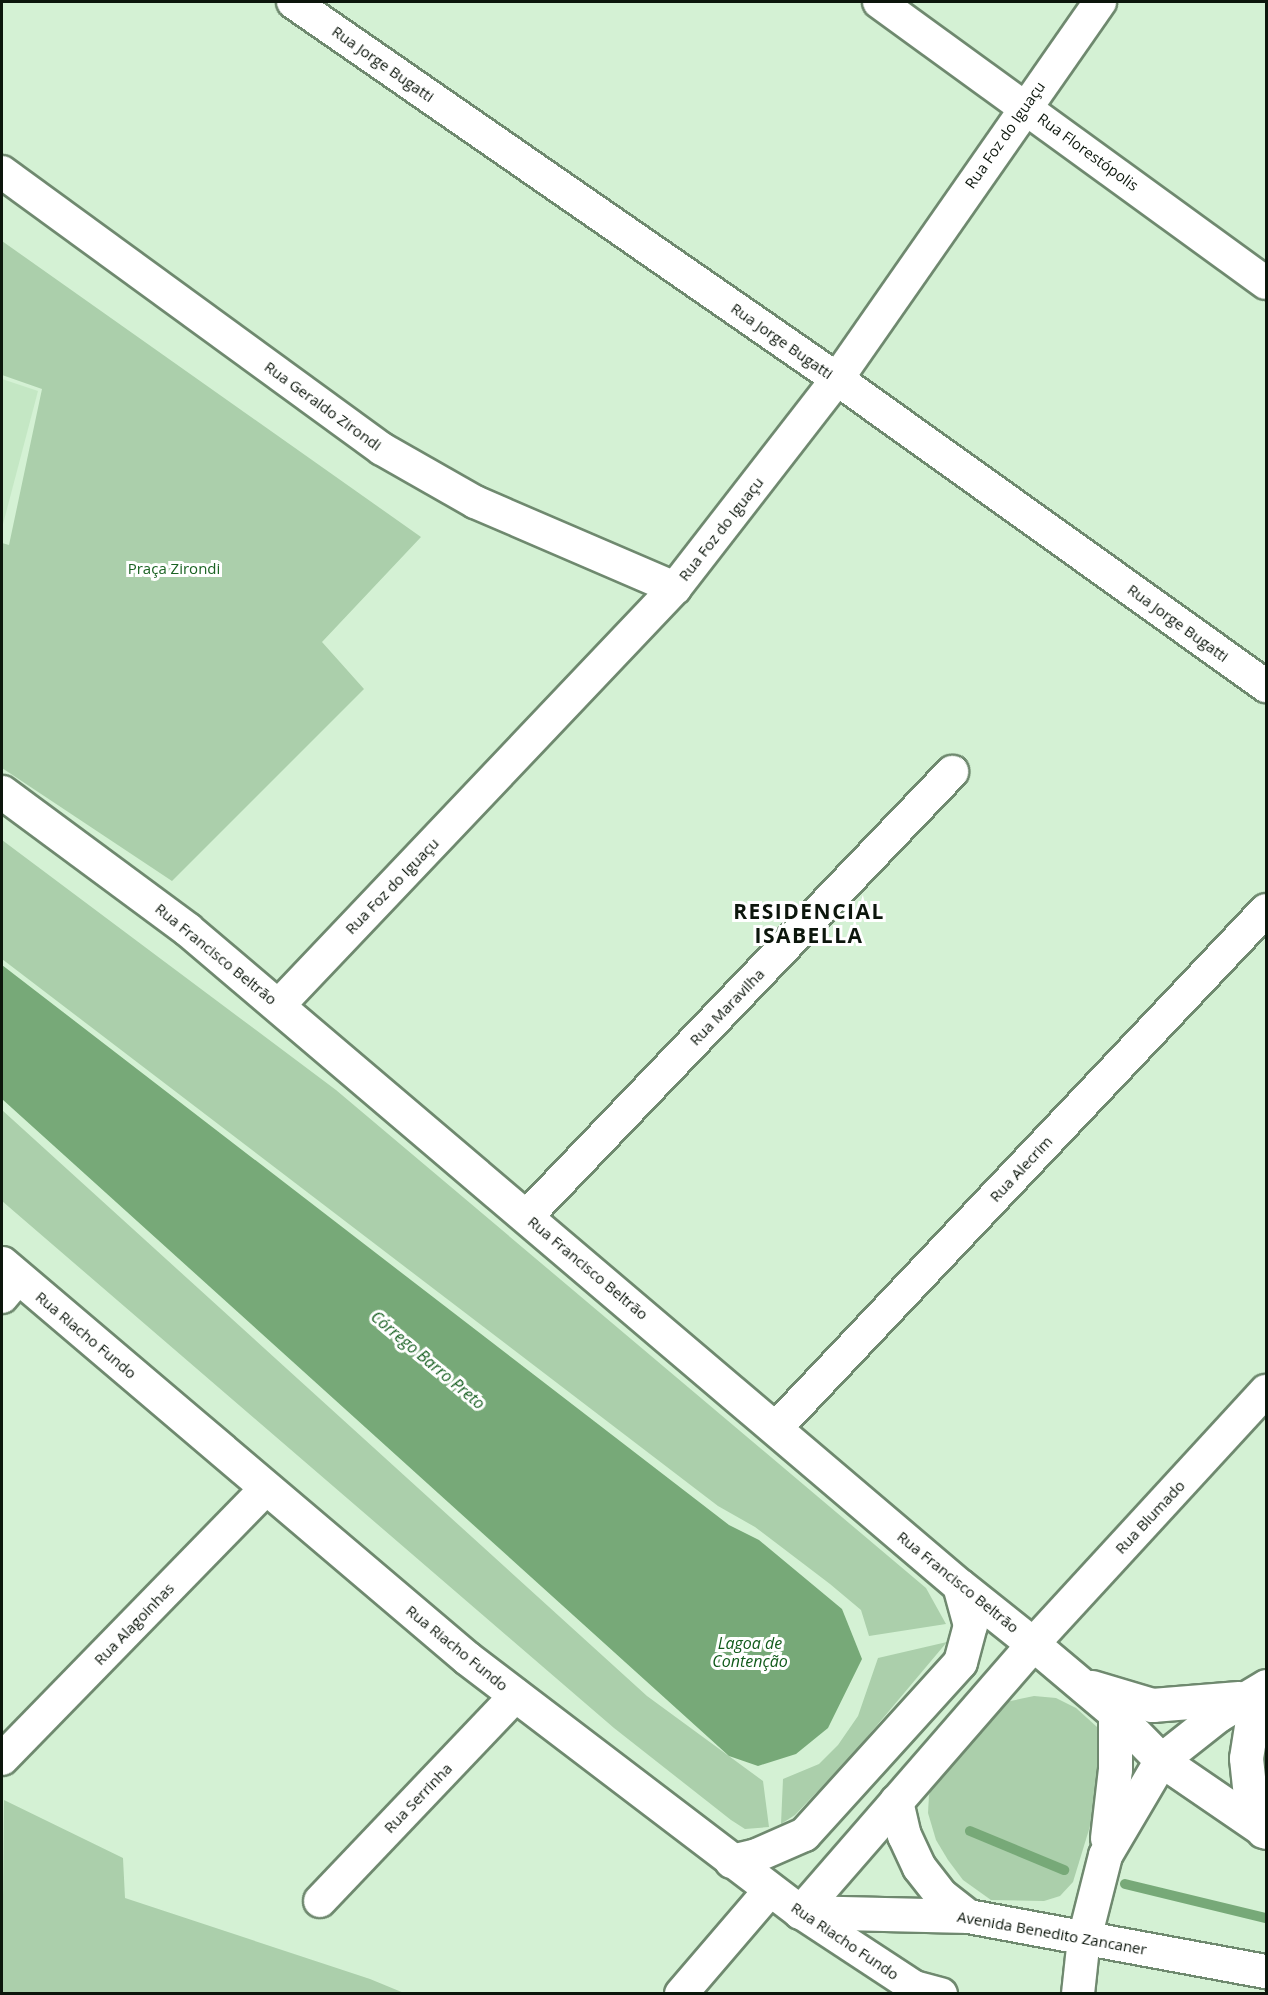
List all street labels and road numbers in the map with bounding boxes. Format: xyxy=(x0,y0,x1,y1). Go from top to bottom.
street label: Rua Jorge Bugatti xyxy=(329,22,437,106)
street label: Rua Foz do Iguaçu xyxy=(961,78,1049,192)
street label: Rua Florestópolis xyxy=(1034,109,1142,195)
street label: Rua Jorge Bugatti xyxy=(728,299,836,383)
street label: Rua Geraldo Zirondi xyxy=(261,358,385,454)
street label: Rua Foz do Iguaçu xyxy=(675,474,767,584)
street label: Rua Jorge Bugatti xyxy=(1124,580,1232,666)
street label: Rua Foz do Iguaçu xyxy=(342,834,442,938)
street label: Rua Francisco Beltrão xyxy=(152,899,280,1009)
street label: Rua Maravilha xyxy=(686,965,768,1049)
street label: Rua Alecrim xyxy=(986,1132,1056,1206)
street label: Rua Francisco Beltrão xyxy=(524,1213,652,1323)
street label: Rua Riacho Fundo xyxy=(32,1288,140,1382)
street label: Rua Blumado xyxy=(1111,1477,1189,1557)
street label: Rua Francisco Beltrão xyxy=(894,1527,1022,1637)
street label: Rua Alagoinhas xyxy=(90,1579,178,1669)
street label: Rua Riacho Fundo xyxy=(402,1601,512,1695)
street label: Rua Serrinha xyxy=(380,1759,456,1837)
street label: Rua Riacho Fundo xyxy=(788,1898,902,1984)
street label: Avenida Benedito Zancaner xyxy=(956,1907,1148,1959)

